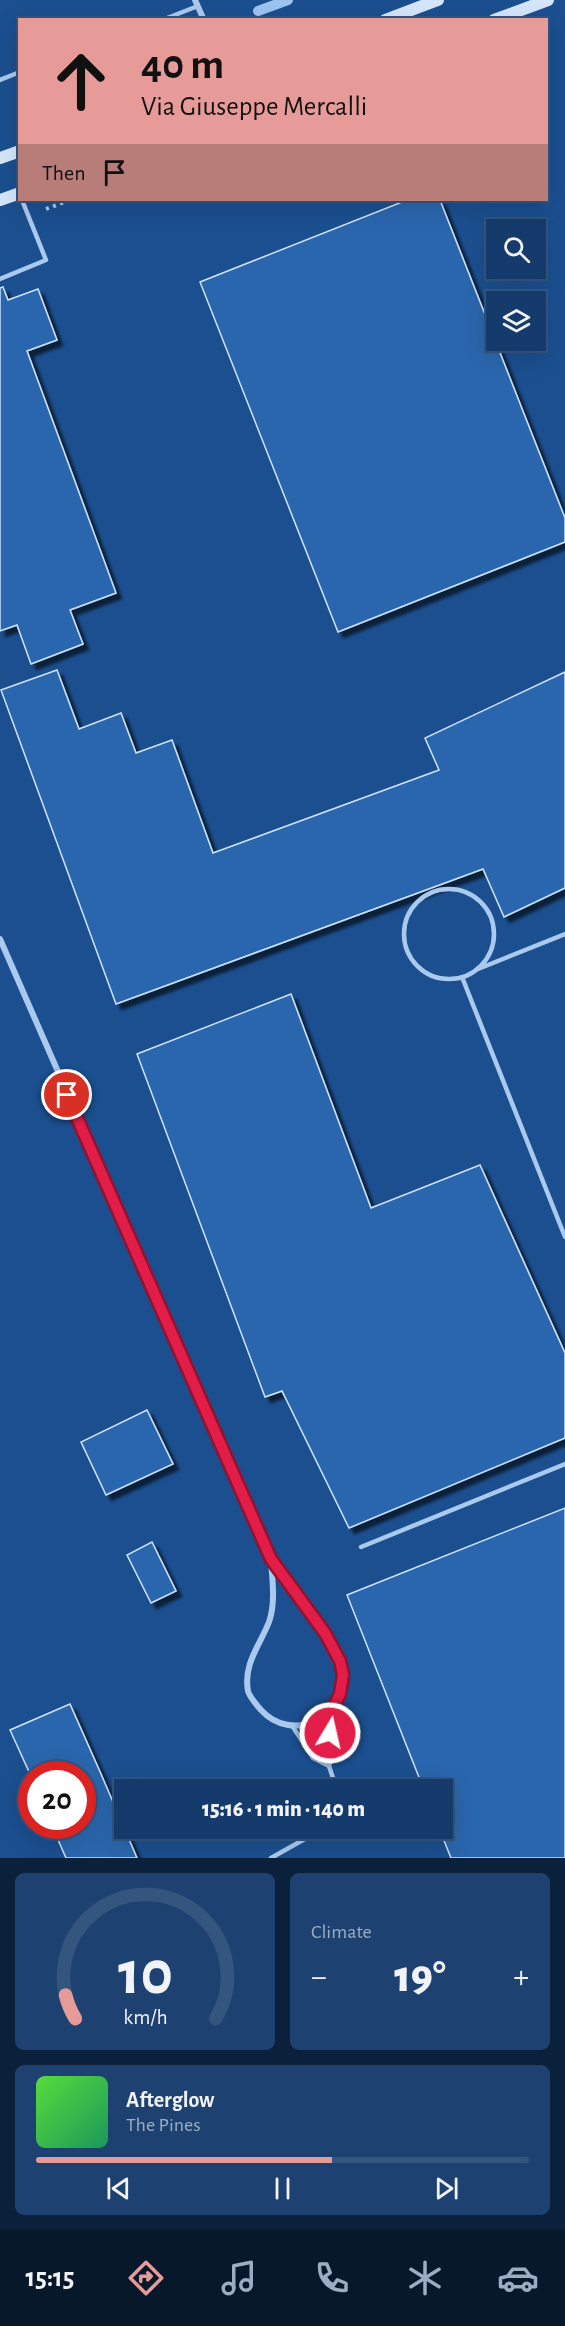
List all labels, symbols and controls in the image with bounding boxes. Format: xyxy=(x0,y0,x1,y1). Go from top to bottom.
icon: ahead xyxy=(42,42,120,120)
text: 40 m xyxy=(141,44,224,86)
text: Via Giuseppe Mercalli xyxy=(141,93,367,120)
icon: arrive xyxy=(98,156,131,189)
text: Then xyxy=(42,162,86,184)
map controls xyxy=(486,219,546,351)
button: search xyxy=(486,219,546,279)
button: layers xyxy=(486,291,546,351)
pin xyxy=(41,1069,92,1120)
icon: arrive xyxy=(50,1078,83,1111)
position arrow xyxy=(298,1701,362,1765)
speed limit sign: 20 xyxy=(18,1761,96,1839)
text: 15:16 · 1 min · 140 m xyxy=(202,1798,365,1820)
text: Climate xyxy=(311,1922,372,1942)
text: 10 xyxy=(118,1943,172,2005)
text: 19° xyxy=(394,1955,446,2000)
text: − xyxy=(311,1961,327,1994)
text: + xyxy=(513,1961,529,1994)
text: km/h xyxy=(123,2007,167,2028)
text: Afterglow xyxy=(126,2089,214,2111)
text: The Pines xyxy=(126,2115,201,2135)
icon: previous xyxy=(102,2172,135,2205)
icon: pause xyxy=(266,2172,299,2205)
icon: next xyxy=(430,2172,463,2205)
icon: directions xyxy=(125,2257,167,2299)
icon: music xyxy=(218,2257,260,2299)
icon: phone xyxy=(311,2257,353,2299)
icon: climate xyxy=(404,2257,446,2299)
icon: car xyxy=(497,2257,539,2299)
text: 15:15 xyxy=(26,2264,74,2291)

